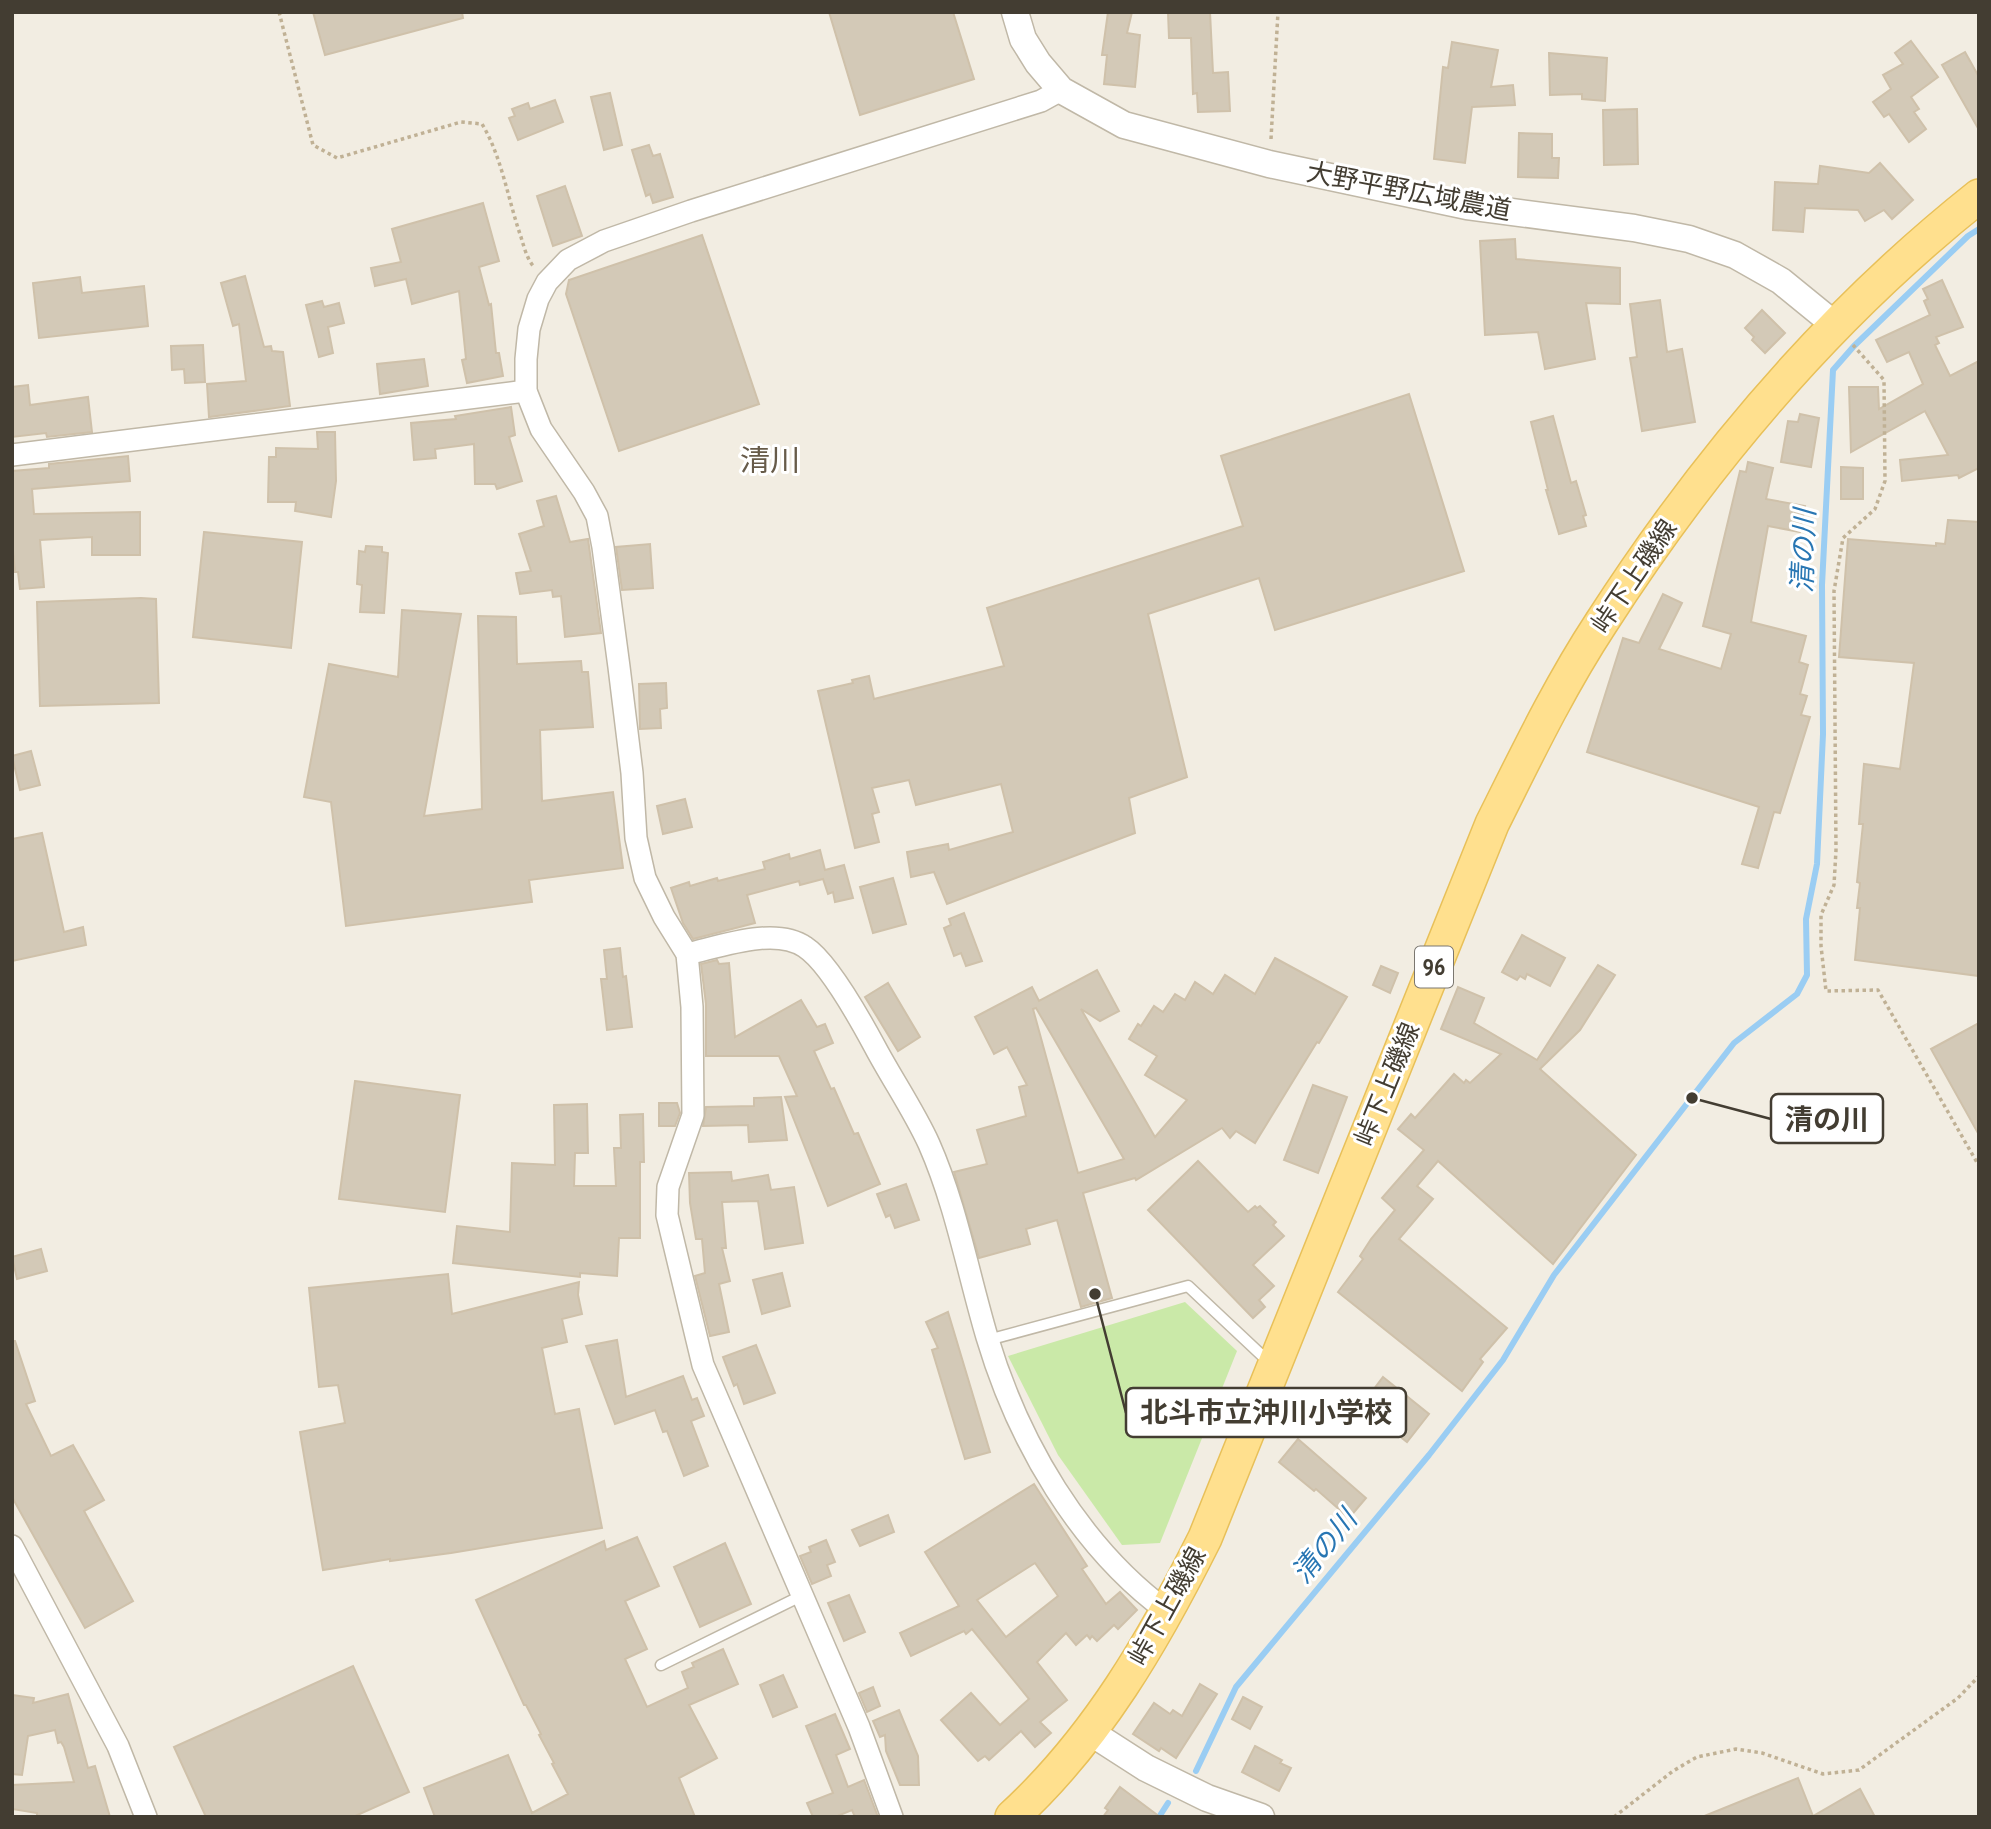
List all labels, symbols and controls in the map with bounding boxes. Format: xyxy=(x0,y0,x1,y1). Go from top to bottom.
street label: 大野平野広域農道 xyxy=(1304,154,1514,227)
district label: 清川 xyxy=(740,440,800,479)
water label: 清の川 xyxy=(1783,505,1823,594)
street label: 峠下上磯線 xyxy=(1584,513,1684,639)
road number: 96 xyxy=(1415,946,1453,987)
street label: 峠下上磯線 xyxy=(1347,1017,1426,1150)
callout: 清の川 xyxy=(1771,1094,1883,1143)
text: 清の川 xyxy=(1785,1100,1869,1137)
callout: 北斗市立沖川小学校 xyxy=(1126,1388,1406,1437)
text: 北斗市立沖川小学校 xyxy=(1140,1393,1392,1430)
water label: 清の川 xyxy=(1283,1499,1366,1590)
street label: 峠下上磯線 xyxy=(1121,1541,1213,1671)

